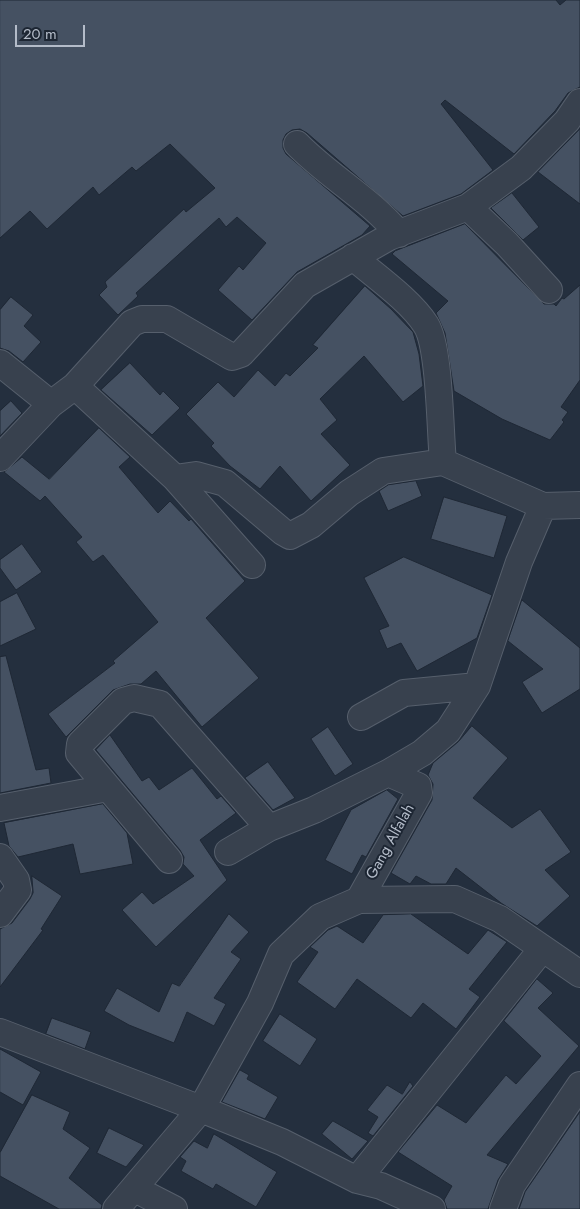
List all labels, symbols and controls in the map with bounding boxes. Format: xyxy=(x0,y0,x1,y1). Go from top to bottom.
scale bar xyxy=(18,15,88,47)
text: 20 m xyxy=(23,23,57,45)
street label: Gang Alfalah xyxy=(363,801,419,883)

